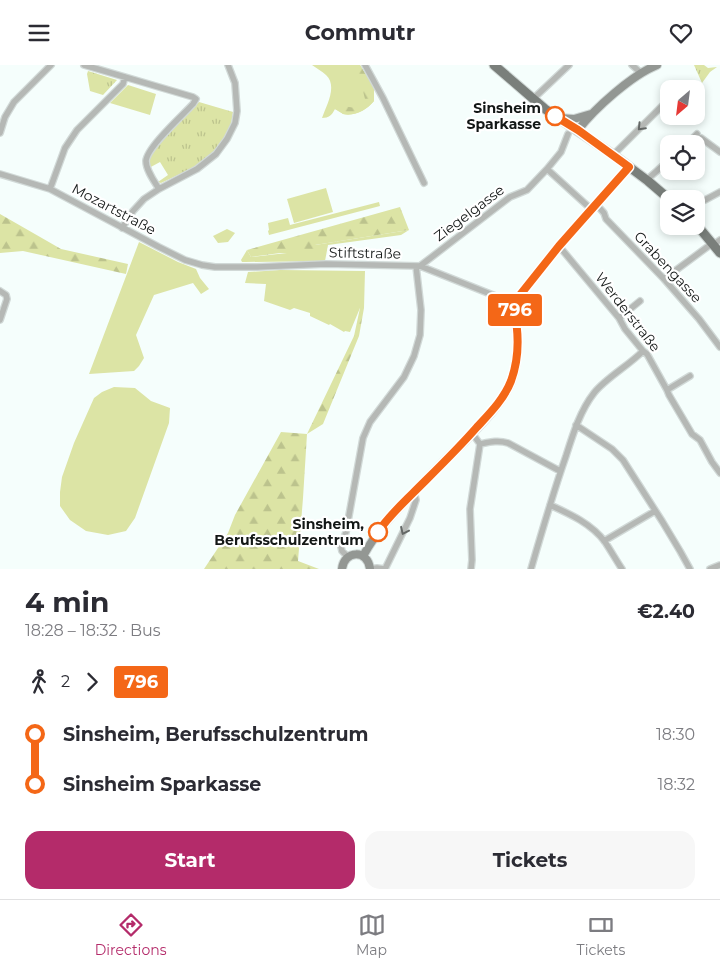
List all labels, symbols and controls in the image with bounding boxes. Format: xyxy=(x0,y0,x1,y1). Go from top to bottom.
icon: menu xyxy=(25,19,53,47)
text: Commutr xyxy=(305,19,415,46)
icon: heart xyxy=(667,19,695,47)
north arrow xyxy=(660,80,705,125)
map controls xyxy=(660,80,705,235)
place label: Sinsheim Sparkasse xyxy=(467,99,541,133)
marker: Sinsheim Sparkasse xyxy=(545,106,565,126)
one-way arrow xyxy=(638,121,647,130)
button: locate xyxy=(660,135,705,180)
street label: Mozartstraße xyxy=(69,179,159,239)
street label: Ziegelgasse xyxy=(430,181,508,245)
button: layers xyxy=(660,190,705,235)
street label: Grabengasse xyxy=(630,227,706,307)
street label: Stiftstraße xyxy=(329,243,401,263)
street label: Werderstraße xyxy=(591,269,665,355)
line badge: 796 xyxy=(486,294,544,326)
text: 796 xyxy=(498,299,532,321)
place label: Sinsheim, Berufsschulzentrum xyxy=(214,515,364,549)
marker: Sinsheim, Berufsschulzentrum xyxy=(368,522,388,542)
one-way arrow xyxy=(400,526,410,535)
text: 4 min xyxy=(25,585,109,619)
text: €2.40 xyxy=(637,600,695,623)
text: 18:28 – 18:32 · Bus xyxy=(25,621,161,640)
icon: walk xyxy=(25,668,53,696)
icon: forward xyxy=(78,668,106,696)
text: 796 xyxy=(124,671,158,693)
text: 2 xyxy=(61,672,70,691)
text: Sinsheim, Berufsschulzentrum xyxy=(63,723,368,746)
text: 18:30 xyxy=(656,725,695,744)
text: Sinsheim Sparkasse xyxy=(63,773,261,796)
text: 18:32 xyxy=(658,775,695,794)
button: Start xyxy=(25,831,355,889)
button: Tickets xyxy=(365,831,695,889)
tab: Directions xyxy=(95,911,166,959)
tab: Map xyxy=(356,911,387,959)
tab: Tickets xyxy=(577,911,625,959)

